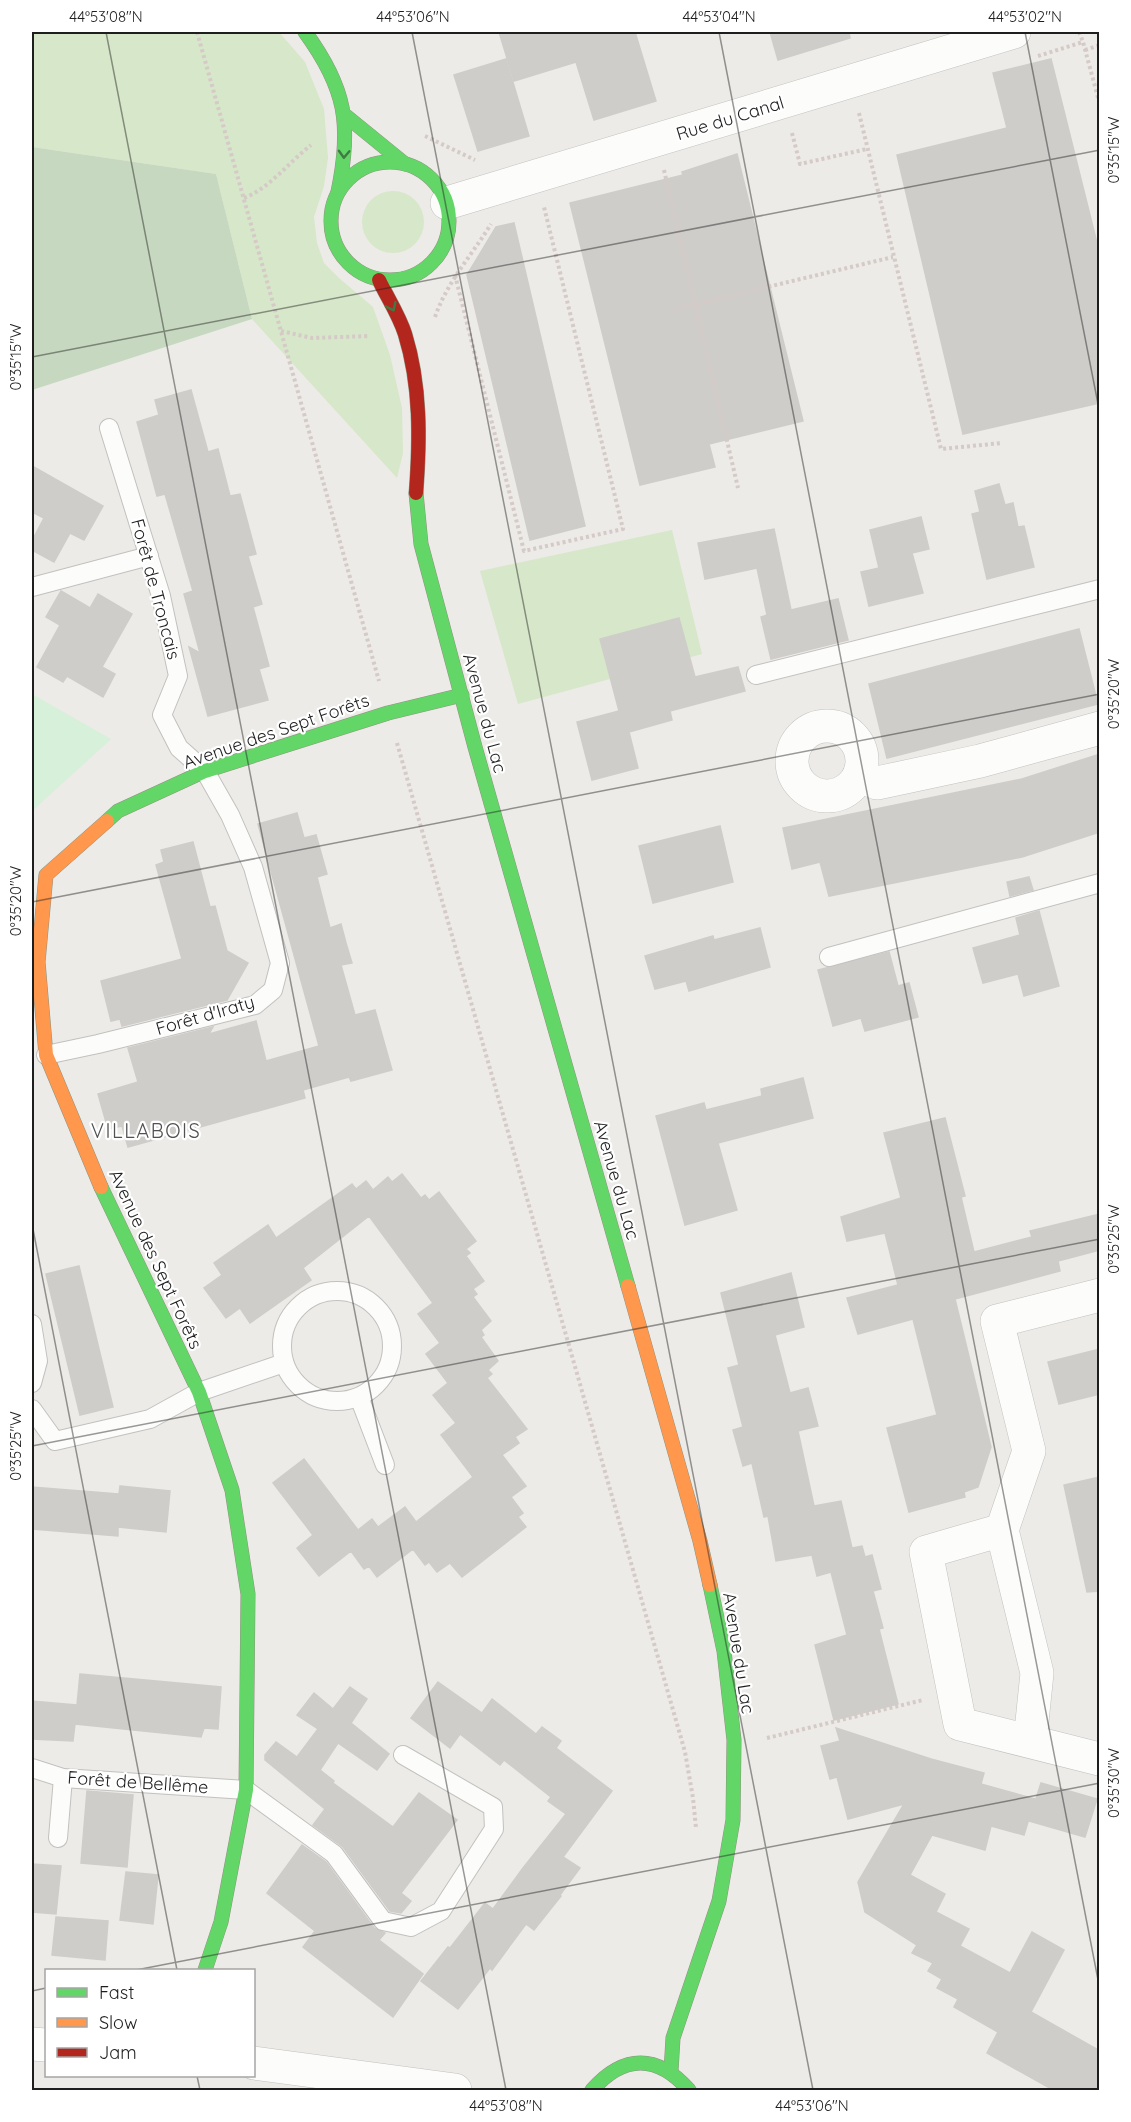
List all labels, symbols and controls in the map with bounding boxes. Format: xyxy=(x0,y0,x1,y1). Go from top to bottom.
text: 44°53'08"N xyxy=(69,7,143,26)
text: 44°53'06"N xyxy=(376,7,450,26)
text: 44°53'04"N xyxy=(682,7,756,26)
text: 44°53'02"N xyxy=(988,7,1062,26)
street label: Rue du Canal xyxy=(673,91,787,145)
text: 0°35'15"W xyxy=(1104,116,1123,183)
one-way arrow xyxy=(337,150,350,159)
one-way arrow xyxy=(385,300,397,311)
text: 0°35'15"W xyxy=(6,323,25,390)
street label: Forêt de Troncais xyxy=(126,516,186,662)
street label: Avenue du Lac xyxy=(458,651,512,775)
text: 0°35'20"W xyxy=(1104,658,1123,729)
street label: Avenue des Sept Forêts xyxy=(180,688,372,774)
text: 0°35'20"W xyxy=(6,865,25,936)
street label: Forêt d'Iraty xyxy=(153,990,257,1040)
district label: VILLABOIS xyxy=(91,1118,201,1143)
street label: Avenue du Lac xyxy=(589,1118,645,1242)
street label: Avenue des Sept Forêts xyxy=(104,1166,208,1352)
text: 0°35'25"W xyxy=(1104,1204,1123,1274)
text: 0°35'25"W xyxy=(6,1411,25,1481)
street label: Avenue du Lac xyxy=(718,1591,760,1715)
text: 0°35'30"W xyxy=(1104,1748,1123,1818)
street label: Forêt de Bellême xyxy=(67,1766,209,1798)
legend xyxy=(45,1969,255,2077)
text: Fast xyxy=(99,1981,134,2004)
text: Slow xyxy=(99,2011,137,2034)
text: Jam xyxy=(99,2041,137,2064)
text: 44°53'08"N xyxy=(469,2096,543,2115)
text: 44°53'06"N xyxy=(775,2096,849,2115)

